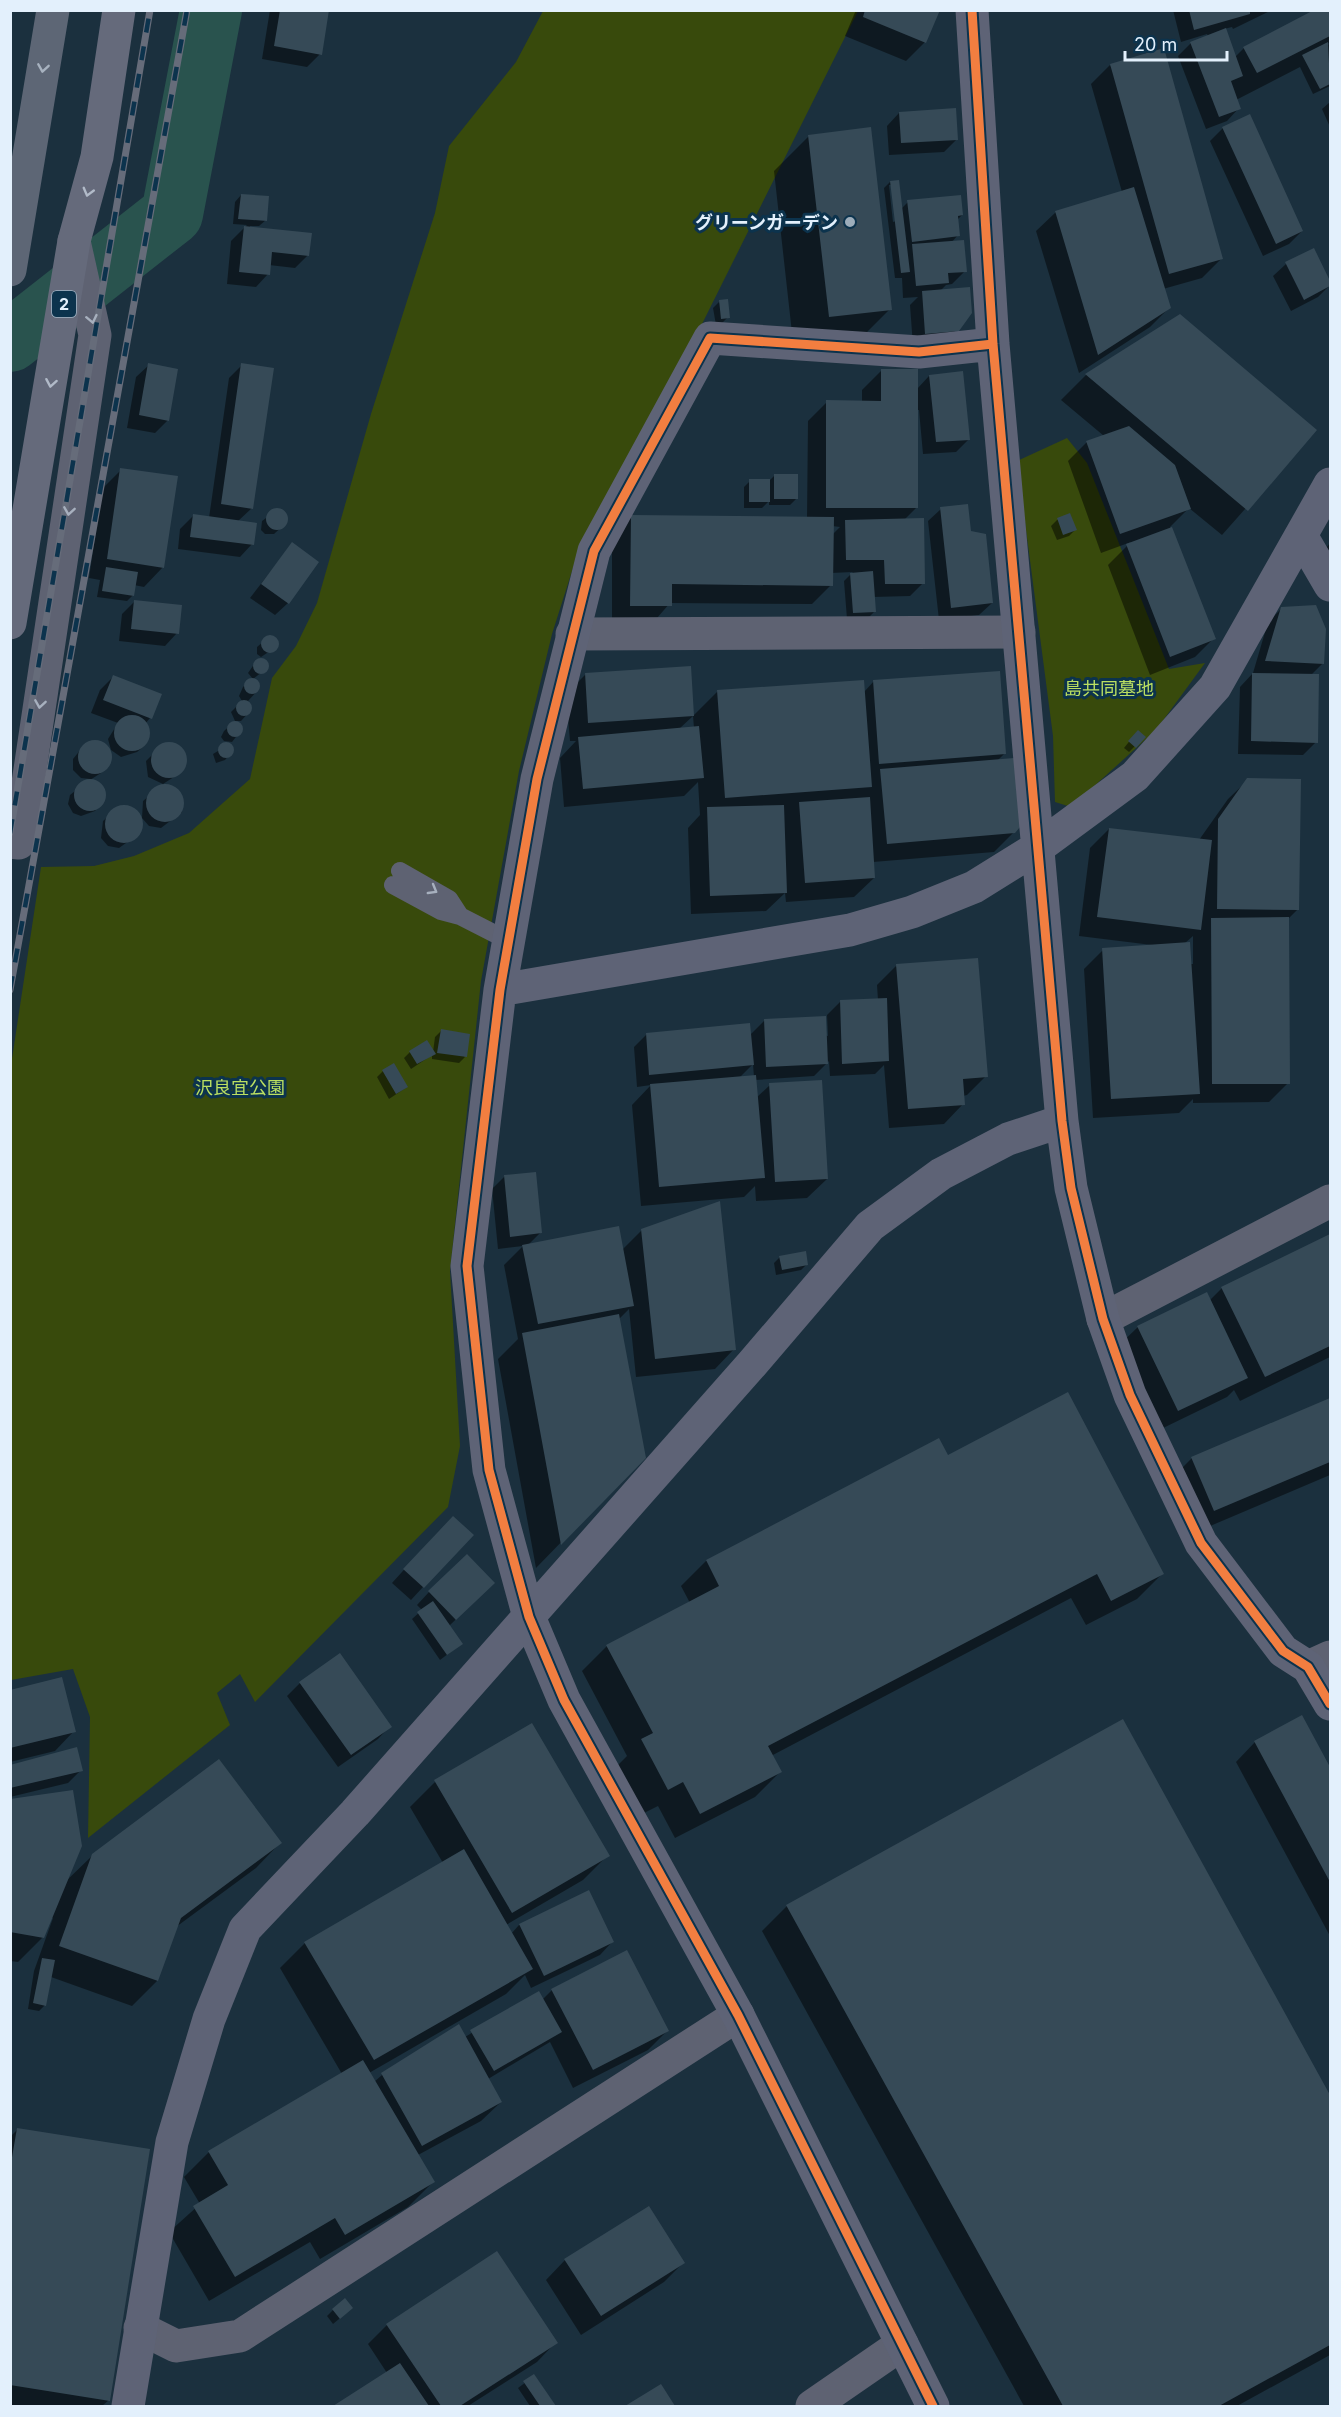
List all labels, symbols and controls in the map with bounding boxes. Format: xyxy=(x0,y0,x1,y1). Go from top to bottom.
scale bar xyxy=(1125,24,1227,62)
text: 20 m xyxy=(1134,34,1177,55)
one-way arrow xyxy=(38,64,50,73)
one-way arrow xyxy=(82,187,95,197)
place label: グリーンガーデン xyxy=(695,212,838,233)
marker: グリーンガーデン xyxy=(843,215,857,229)
road number: 2 xyxy=(52,291,76,317)
one-way arrow xyxy=(84,313,97,323)
one-way arrow xyxy=(45,379,57,388)
one-way arrow xyxy=(63,507,75,516)
park label: 島共同墓地 xyxy=(1064,678,1154,699)
one-way arrow xyxy=(34,700,46,709)
one-way arrow xyxy=(427,883,437,894)
park label: 沢良宜公園 xyxy=(195,1077,285,1098)

